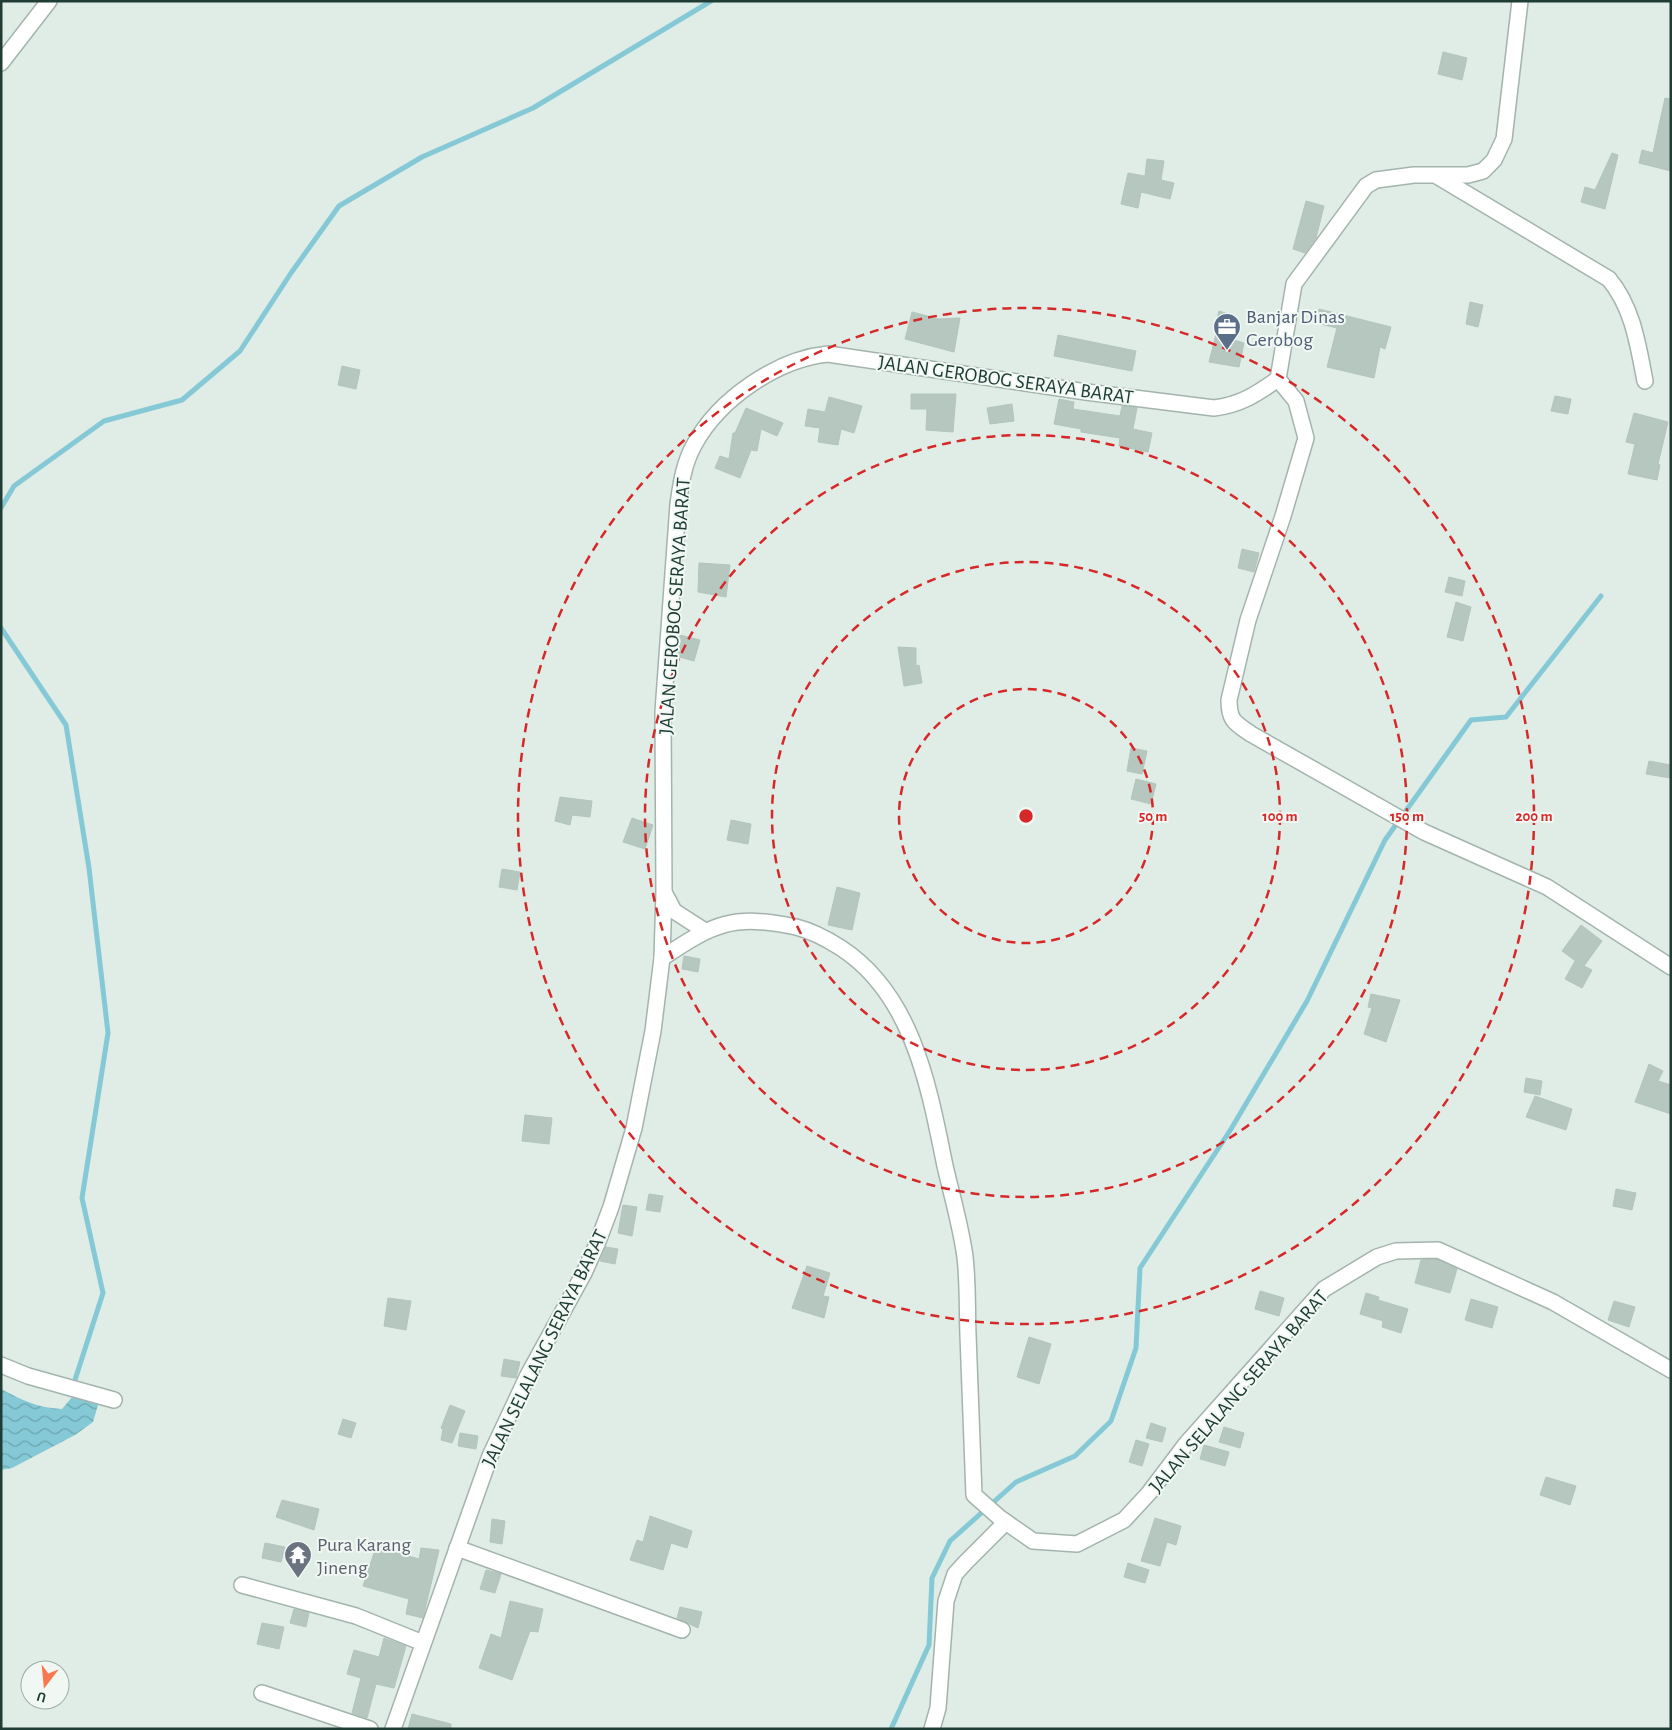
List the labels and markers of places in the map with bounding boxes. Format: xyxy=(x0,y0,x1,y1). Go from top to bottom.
place label: Banjar Dinas Gerobog xyxy=(1246,307,1345,350)
office icon: Banjar Dinas Gerobog xyxy=(1212,312,1242,351)
centre of rings xyxy=(1017,807,1035,825)
place label: Pura Karang Jineng xyxy=(317,1535,411,1578)
temple icon: Pura Karang Jineng xyxy=(283,1540,313,1579)

